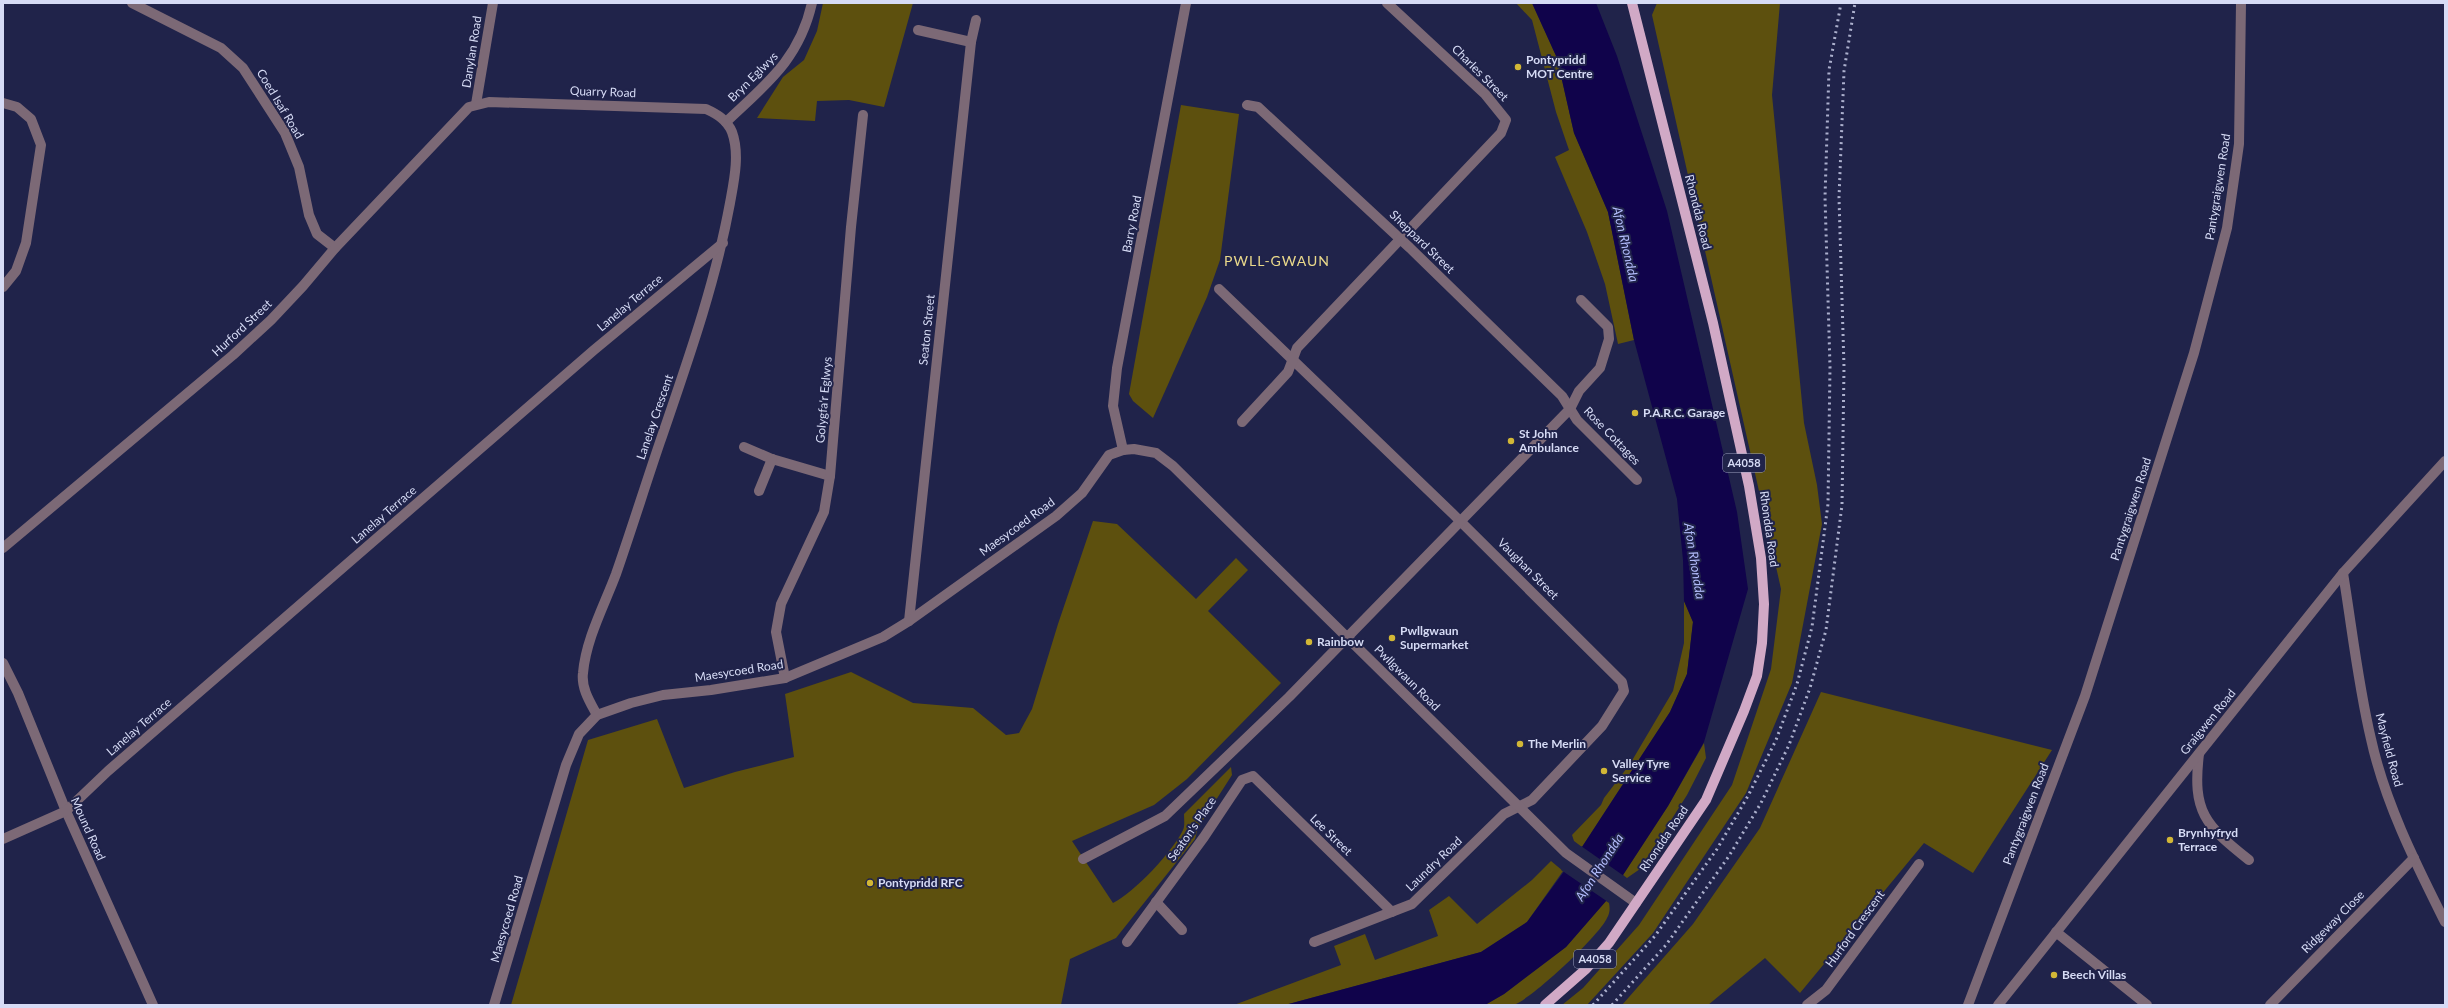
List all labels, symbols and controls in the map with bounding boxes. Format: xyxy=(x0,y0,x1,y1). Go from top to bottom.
street label: Danylan Road xyxy=(458,15,485,89)
street label: Charles Street xyxy=(1449,41,1512,105)
street label: Bryn Eglwys xyxy=(725,49,781,105)
place label: Pontypridd MOT Centre xyxy=(1526,52,1593,81)
marker: Pontypridd MOT Centre xyxy=(1513,62,1523,72)
street label: Coed Isaf Road xyxy=(254,66,307,141)
street label: Quarry Road xyxy=(570,83,637,100)
street label: Pantygraigwen Road xyxy=(2202,133,2233,241)
street label: Rhondda Road xyxy=(1682,173,1715,251)
street label: Barry Road xyxy=(1119,194,1144,254)
water label: Afon Rhondda xyxy=(1609,204,1643,284)
street label: Sheppard Street xyxy=(1387,207,1458,277)
district label: PWLL-GWAUN xyxy=(1224,252,1330,269)
street label: Lanelay Terrace xyxy=(594,271,666,334)
street label: Seaton Street xyxy=(915,293,938,366)
street label: Hurford Street xyxy=(209,296,275,359)
street label: Golygfa'r Eglwys xyxy=(812,356,835,444)
street label: Lanelay Crescent xyxy=(633,372,676,461)
street label: Rose Cottages xyxy=(1581,403,1644,468)
place label: P.A.R.C. Garage xyxy=(1643,405,1726,420)
marker: P.A.R.C. Garage xyxy=(1630,408,1640,418)
place label: St John Ambulance xyxy=(1518,426,1579,455)
marker: St John Ambulance xyxy=(1506,436,1516,446)
road number: A4058 xyxy=(1723,454,1765,472)
street label: Pantygraigwen Road xyxy=(2107,455,2154,562)
street label: Lanelay Terrace xyxy=(348,482,419,547)
street label: Rhondda Road xyxy=(1757,490,1782,568)
street label: Maesycoed Road xyxy=(976,494,1057,559)
water label: Afon Rhondda xyxy=(1681,521,1709,601)
street label: Vaughan Street xyxy=(1495,535,1562,603)
place label: Pwllgwaun Supermarket xyxy=(1400,623,1469,652)
marker: Pwllgwaun Supermarket xyxy=(1387,633,1397,643)
place label: Rainbow xyxy=(1317,634,1364,649)
marker: Rainbow xyxy=(1304,637,1314,647)
street label: Pwllgwaun Road xyxy=(1371,642,1443,714)
street label: Maesycoed Road xyxy=(694,656,784,685)
street label: Graigwen Road xyxy=(2177,686,2239,758)
street label: Lanelay Terrace xyxy=(103,694,174,759)
street label: Mayfield Road xyxy=(2372,712,2406,788)
place label: The Merlin xyxy=(1528,736,1586,751)
marker: The Merlin xyxy=(1515,739,1525,749)
place label: Valley Tyre Service xyxy=(1611,756,1670,785)
street label: Pantygraigwen Road xyxy=(1999,761,2052,867)
marker: Valley Tyre Service xyxy=(1599,766,1609,776)
street label: Seaton's Place xyxy=(1164,794,1219,864)
street label: Mound Road xyxy=(68,795,109,863)
street label: Rhondda Road xyxy=(1636,803,1691,875)
street label: Lee Street xyxy=(1307,811,1356,859)
place label: Brynhyfryd Terrace xyxy=(2178,825,2238,854)
water label: Afon Rhondda xyxy=(1571,830,1627,904)
street label: Laundry Road xyxy=(1402,833,1465,894)
marker: Brynhyfryd Terrace xyxy=(2165,835,2175,845)
street label: Maesycoed Road xyxy=(487,874,526,964)
place label: Pontypridd RFC xyxy=(878,875,963,890)
marker: Pontypridd RFC xyxy=(865,878,875,888)
street label: Hurford Crescent xyxy=(1822,887,1888,970)
street label: Ridgeway Close xyxy=(2298,887,2367,956)
road number: A4058 xyxy=(1574,950,1616,968)
place label: Beech Villas xyxy=(2062,967,2126,982)
marker: Beech Villas xyxy=(2049,970,2059,980)

